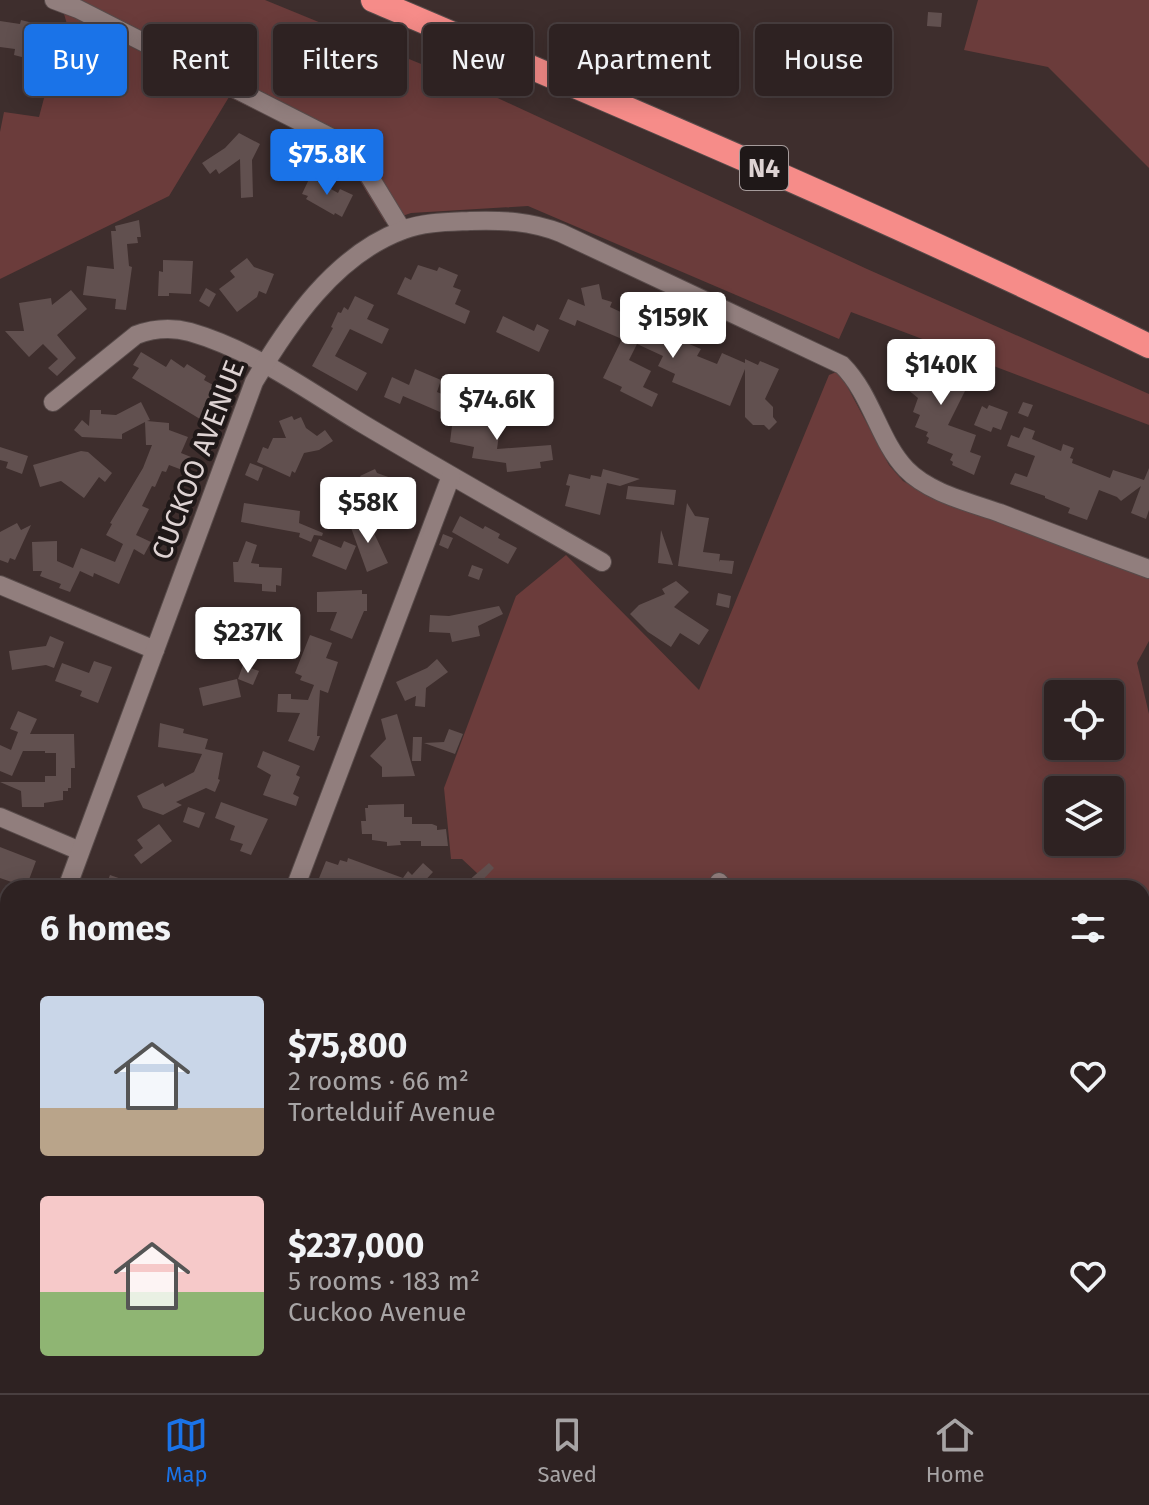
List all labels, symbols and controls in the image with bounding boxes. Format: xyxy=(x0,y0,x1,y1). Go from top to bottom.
chip: Buy xyxy=(24,24,127,96)
chip: Rent xyxy=(143,24,257,96)
chip: Filters xyxy=(273,24,407,96)
chip: New xyxy=(423,24,533,96)
chip: Apartment xyxy=(549,24,739,96)
chip: House xyxy=(755,24,892,96)
pin: $75.8K xyxy=(262,129,392,197)
text: $75.8K xyxy=(288,139,366,170)
road number: N4 xyxy=(740,146,788,190)
pin: $159K xyxy=(617,292,729,360)
text: $159K xyxy=(638,302,708,333)
pin: $140K xyxy=(885,339,997,407)
text: $140K xyxy=(905,349,977,380)
street label: CUCKOO AVENUE xyxy=(145,356,251,564)
pin: $74.6K xyxy=(432,374,562,442)
text: $74.6K xyxy=(459,384,535,415)
pin: $58K xyxy=(321,477,415,545)
text: $58K xyxy=(338,487,398,518)
pin: $237K xyxy=(192,607,304,675)
text: $237K xyxy=(213,617,283,648)
map controls xyxy=(1044,680,1124,856)
button: locate xyxy=(1044,680,1124,760)
button: layers xyxy=(1044,776,1124,856)
icon: filters xyxy=(1066,906,1110,950)
text: 6 homes xyxy=(40,908,171,949)
text: $75,800 xyxy=(288,1025,407,1066)
icon: home xyxy=(104,1028,200,1124)
icon: heart xyxy=(1066,1054,1110,1098)
text: 2 rooms · 66 m² xyxy=(288,1066,469,1097)
text: Tortelduif Avenue xyxy=(288,1097,496,1128)
text: $237,000 xyxy=(288,1225,425,1266)
icon: home xyxy=(104,1228,200,1324)
icon: heart xyxy=(1066,1254,1110,1298)
text: 5 rooms · 183 m² xyxy=(288,1266,480,1297)
text: Cuckoo Avenue xyxy=(288,1297,466,1328)
tab: Map xyxy=(164,1413,208,1488)
tab: Saved xyxy=(537,1413,597,1488)
tab: Home xyxy=(926,1413,985,1488)

